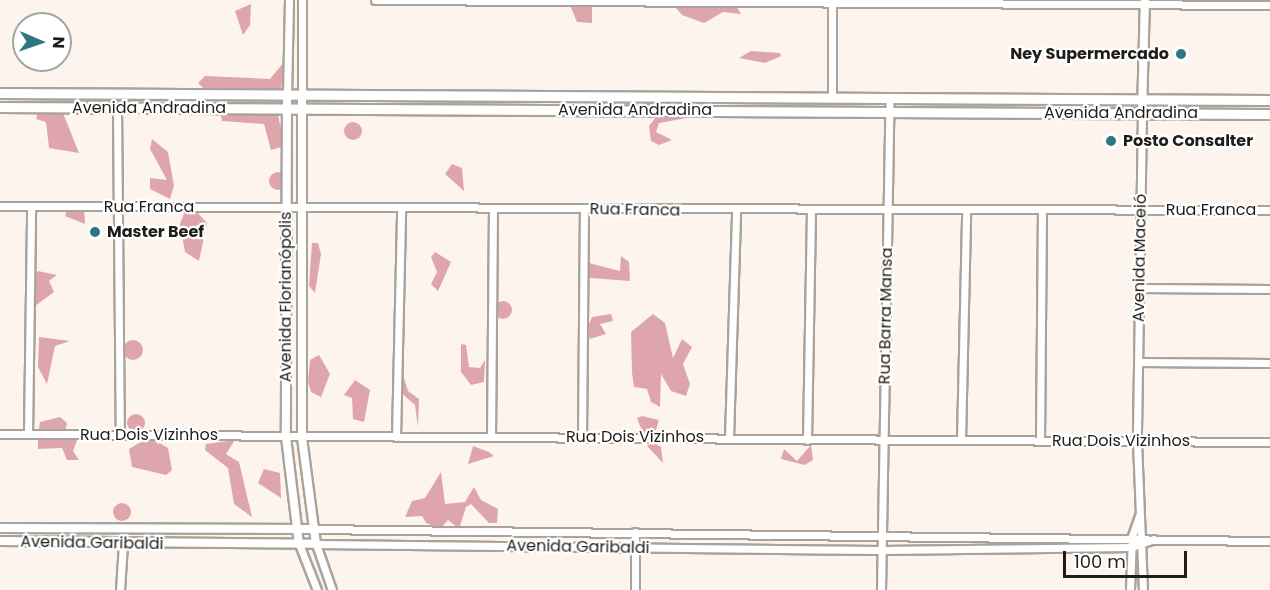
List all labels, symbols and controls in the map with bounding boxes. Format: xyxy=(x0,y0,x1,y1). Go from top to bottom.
north arrow xyxy=(12,12,72,72)
text: N xyxy=(47,36,70,49)
place label: Ney Supermercado xyxy=(1010,44,1169,64)
marker: Ney Supermercado xyxy=(1174,47,1188,61)
street label: Avenida Andradina xyxy=(72,98,226,118)
street label: Avenida Andradina xyxy=(558,100,712,120)
street label: Avenida Andradina xyxy=(1044,103,1198,123)
place label: Posto Consalter xyxy=(1123,131,1253,151)
marker: Posto Consalter xyxy=(1104,134,1118,148)
street label: Avenida Maceió xyxy=(1129,194,1151,322)
street label: Rua Franca xyxy=(104,197,194,217)
street label: Rua Franca xyxy=(590,200,680,220)
street label: Rua Franca xyxy=(1166,200,1256,220)
street label: Avenida Florianópolis xyxy=(276,212,296,382)
place label: Master Beef xyxy=(107,222,204,242)
marker: Master Beef xyxy=(88,225,102,239)
street label: Rua Barra Mansa xyxy=(875,247,897,385)
street label: Rua Dois Vizinhos xyxy=(80,425,218,445)
street label: Rua Dois Vizinhos xyxy=(566,427,704,447)
street label: Rua Dois Vizinhos xyxy=(1052,431,1190,451)
street label: Avenida Garibaldi xyxy=(20,532,164,554)
street label: Avenida Garibaldi xyxy=(506,536,650,558)
scale bar xyxy=(1066,539,1190,577)
text: 100 m xyxy=(1074,549,1126,574)

